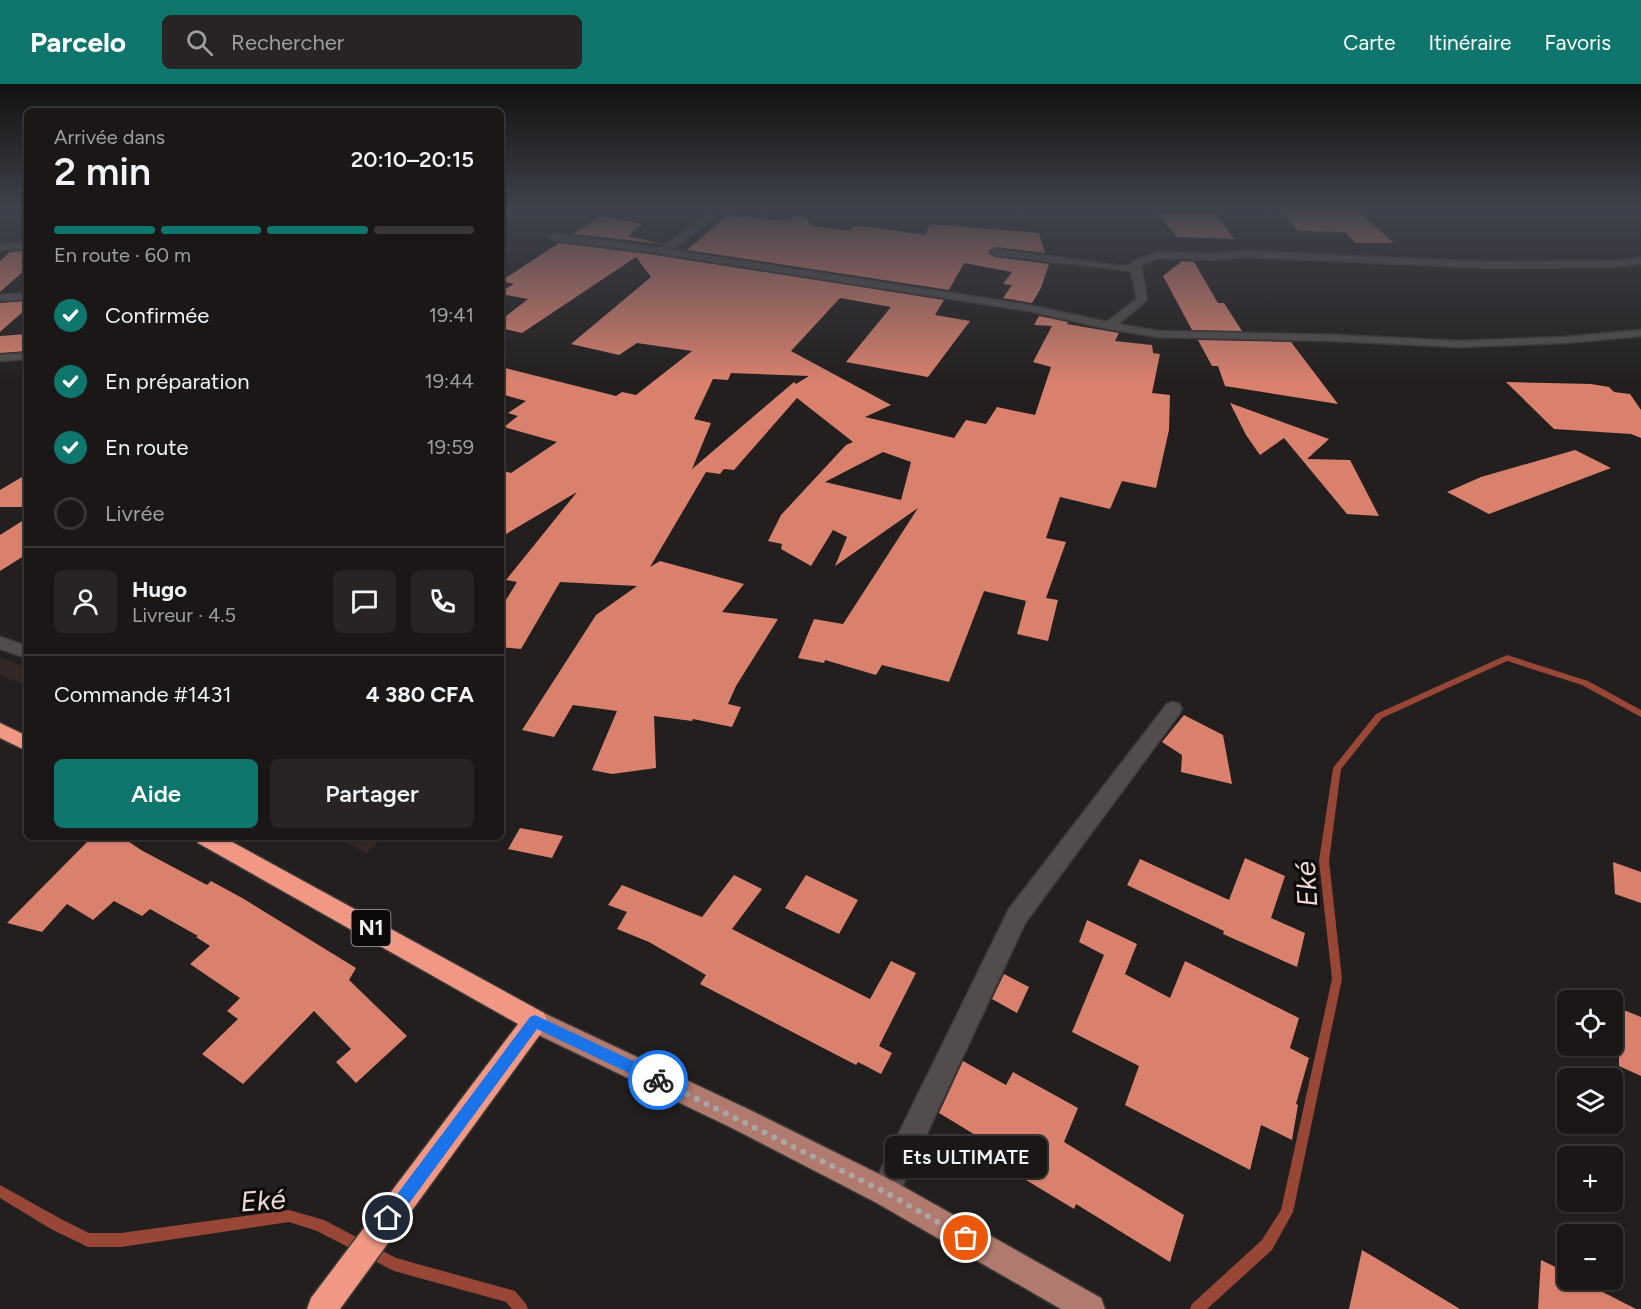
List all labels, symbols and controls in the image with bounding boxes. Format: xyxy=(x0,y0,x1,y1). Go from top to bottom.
search box xyxy=(162,15,582,69)
text: Parcelo xyxy=(30,25,126,59)
icon: search xyxy=(183,26,216,59)
text: Rechercher xyxy=(231,29,344,56)
text: Carte xyxy=(1343,30,1396,55)
text: Itinéraire xyxy=(1429,30,1512,55)
text: Favoris xyxy=(1545,30,1611,55)
text: Arrivée dans xyxy=(54,125,165,149)
text: 20:10–20:15 xyxy=(351,146,474,173)
text: 2 min xyxy=(54,148,151,195)
text: En route · 60 m xyxy=(54,243,191,267)
icon: check xyxy=(54,299,87,332)
text: Confirmée xyxy=(105,302,209,329)
text: 19:41 xyxy=(429,303,474,327)
icon: check xyxy=(54,365,87,398)
text: En préparation xyxy=(105,368,250,395)
text: 19:44 xyxy=(425,369,474,393)
icon: check xyxy=(54,431,87,464)
text: En route xyxy=(105,434,188,461)
text: 19:59 xyxy=(427,435,474,459)
text: Livrée xyxy=(105,500,164,527)
button: person xyxy=(54,570,117,633)
button: chat xyxy=(333,570,396,633)
button: phone xyxy=(411,570,474,633)
text: Hugo xyxy=(132,576,187,603)
text: Livreur · 4.5 xyxy=(132,603,236,627)
text: Commande #1431 xyxy=(54,681,232,708)
text: 4 380 CFA xyxy=(366,681,474,708)
button: Aide xyxy=(54,759,258,828)
button: Partager xyxy=(270,759,474,828)
water label: Eké xyxy=(1288,860,1324,908)
road number: N1 xyxy=(352,910,391,946)
map controls xyxy=(1557,990,1623,1290)
button: locate xyxy=(1557,990,1623,1056)
courier xyxy=(628,1050,688,1110)
icon: bike xyxy=(642,1064,675,1097)
button: layers xyxy=(1557,1068,1623,1134)
callout: Ets ULTIMATE xyxy=(885,1136,1047,1178)
text: Ets ULTIMATE xyxy=(902,1145,1030,1169)
button: + xyxy=(1557,1146,1623,1212)
water label: Eké xyxy=(239,1181,287,1219)
pin xyxy=(362,1192,413,1243)
icon: home xyxy=(371,1201,404,1234)
pin xyxy=(940,1212,991,1263)
icon: bag xyxy=(949,1221,982,1254)
button: − xyxy=(1557,1224,1623,1290)

